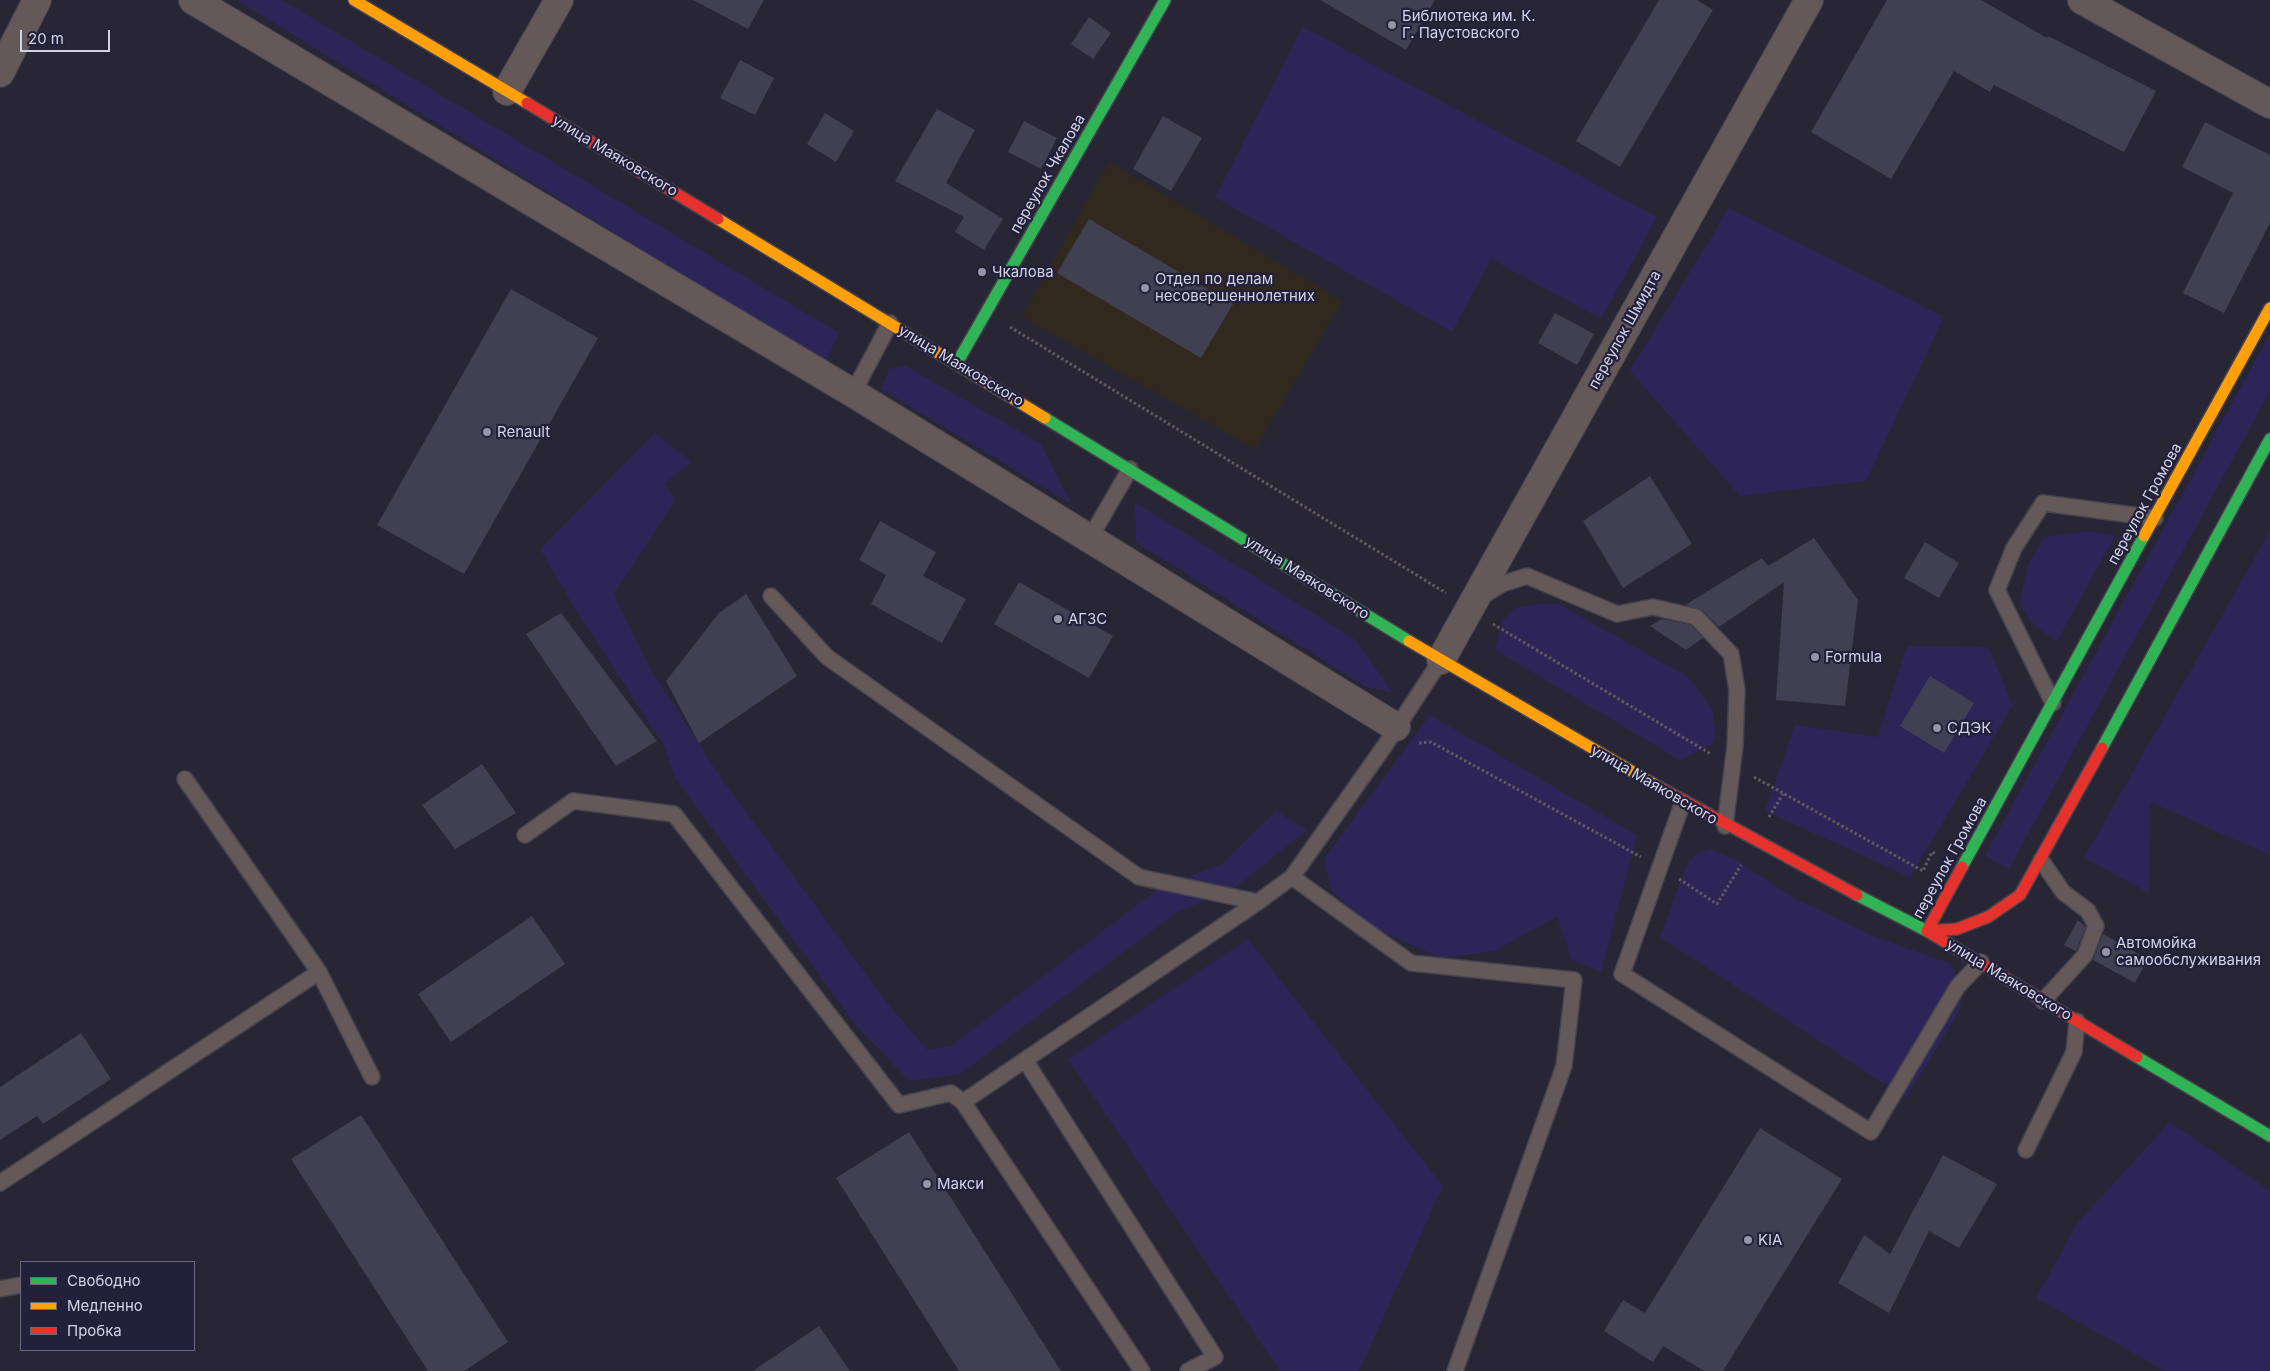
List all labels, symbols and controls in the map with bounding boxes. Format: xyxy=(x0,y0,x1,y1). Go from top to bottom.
place label: Библиотека им. К. Г. Паустовского xyxy=(1402,7,1536,42)
marker: Библиотека им. К. Г. Паустовского xyxy=(1386,19,1398,31)
scale bar xyxy=(22,20,112,52)
text: 20 m xyxy=(28,29,64,48)
street label: улица Маяковского xyxy=(549,111,681,201)
street label: переулок Чкалова xyxy=(1007,111,1089,237)
place label: Чкалова xyxy=(992,263,1054,281)
marker: Чкалова xyxy=(976,266,988,278)
street label: переулок Шмидта xyxy=(1585,268,1665,392)
place label: Отдел по делам несовершеннолетних xyxy=(1155,270,1315,305)
marker: Отдел по делам несовершеннолетних xyxy=(1139,282,1151,294)
street label: улица Маяковского xyxy=(895,321,1027,411)
place label: Renault xyxy=(497,423,550,441)
marker: Renault xyxy=(481,426,493,438)
street label: переулок Громова xyxy=(2104,440,2186,568)
street label: улица Маяковского xyxy=(1242,532,1372,624)
place label: АГЗС xyxy=(1068,610,1107,628)
marker: АГЗС xyxy=(1052,613,1064,625)
place label: Formula xyxy=(1825,648,1882,666)
marker: Formula xyxy=(1809,651,1821,663)
place label: СДЭК xyxy=(1947,719,1991,737)
marker: СДЭК xyxy=(1931,722,1943,734)
street label: улица Маяковского xyxy=(1588,741,1720,829)
street label: переулок Громова xyxy=(1909,794,1991,922)
place label: Автомойка самообслуживания xyxy=(2116,934,2261,969)
street label: улица Маяковского xyxy=(1943,935,2075,1025)
marker: Автомойка самообслуживания xyxy=(2100,946,2112,958)
place label: Макси xyxy=(937,1175,984,1193)
marker: Макси xyxy=(921,1178,933,1190)
place label: KIA xyxy=(1758,1231,1782,1249)
marker: KIA xyxy=(1742,1234,1754,1246)
legend xyxy=(20,1261,195,1351)
text: Свободно xyxy=(67,1271,141,1290)
text: Медленно xyxy=(67,1296,143,1315)
text: Пробка xyxy=(67,1321,122,1340)

